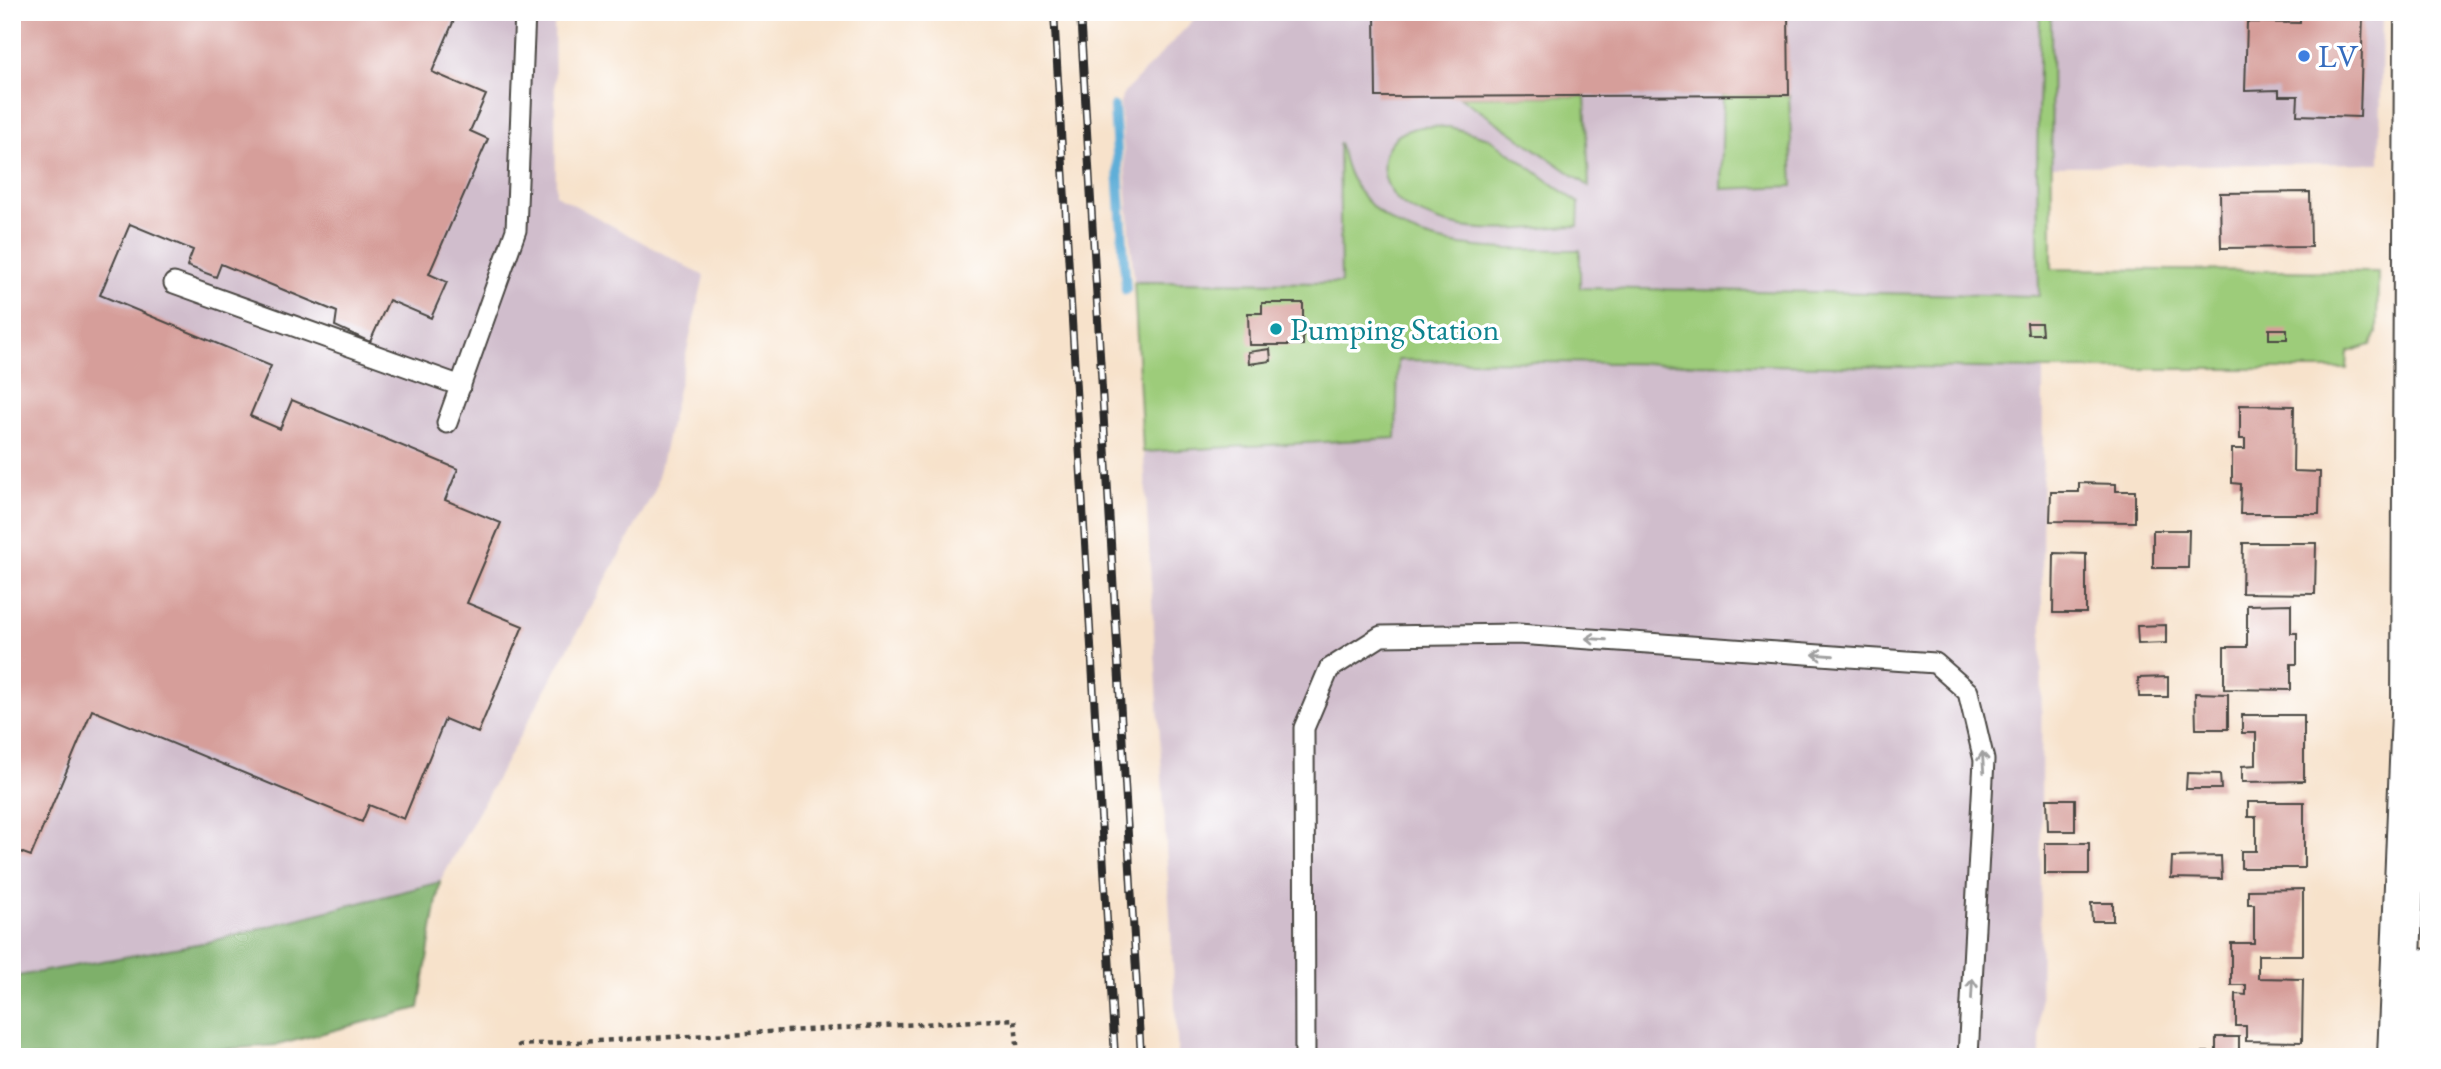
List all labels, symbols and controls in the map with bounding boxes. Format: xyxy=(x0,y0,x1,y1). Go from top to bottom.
place label: LV xyxy=(2318,35,2359,77)
marker: LV xyxy=(2296,48,2312,64)
place label: Pumping Station xyxy=(1290,308,1500,350)
marker: Pumping Station xyxy=(1268,321,1284,337)
one-way arrow xyxy=(1585,632,1608,645)
one-way arrow xyxy=(1812,648,1835,661)
one-way arrow xyxy=(1976,751,1989,773)
one-way arrow xyxy=(1966,978,1979,1000)

